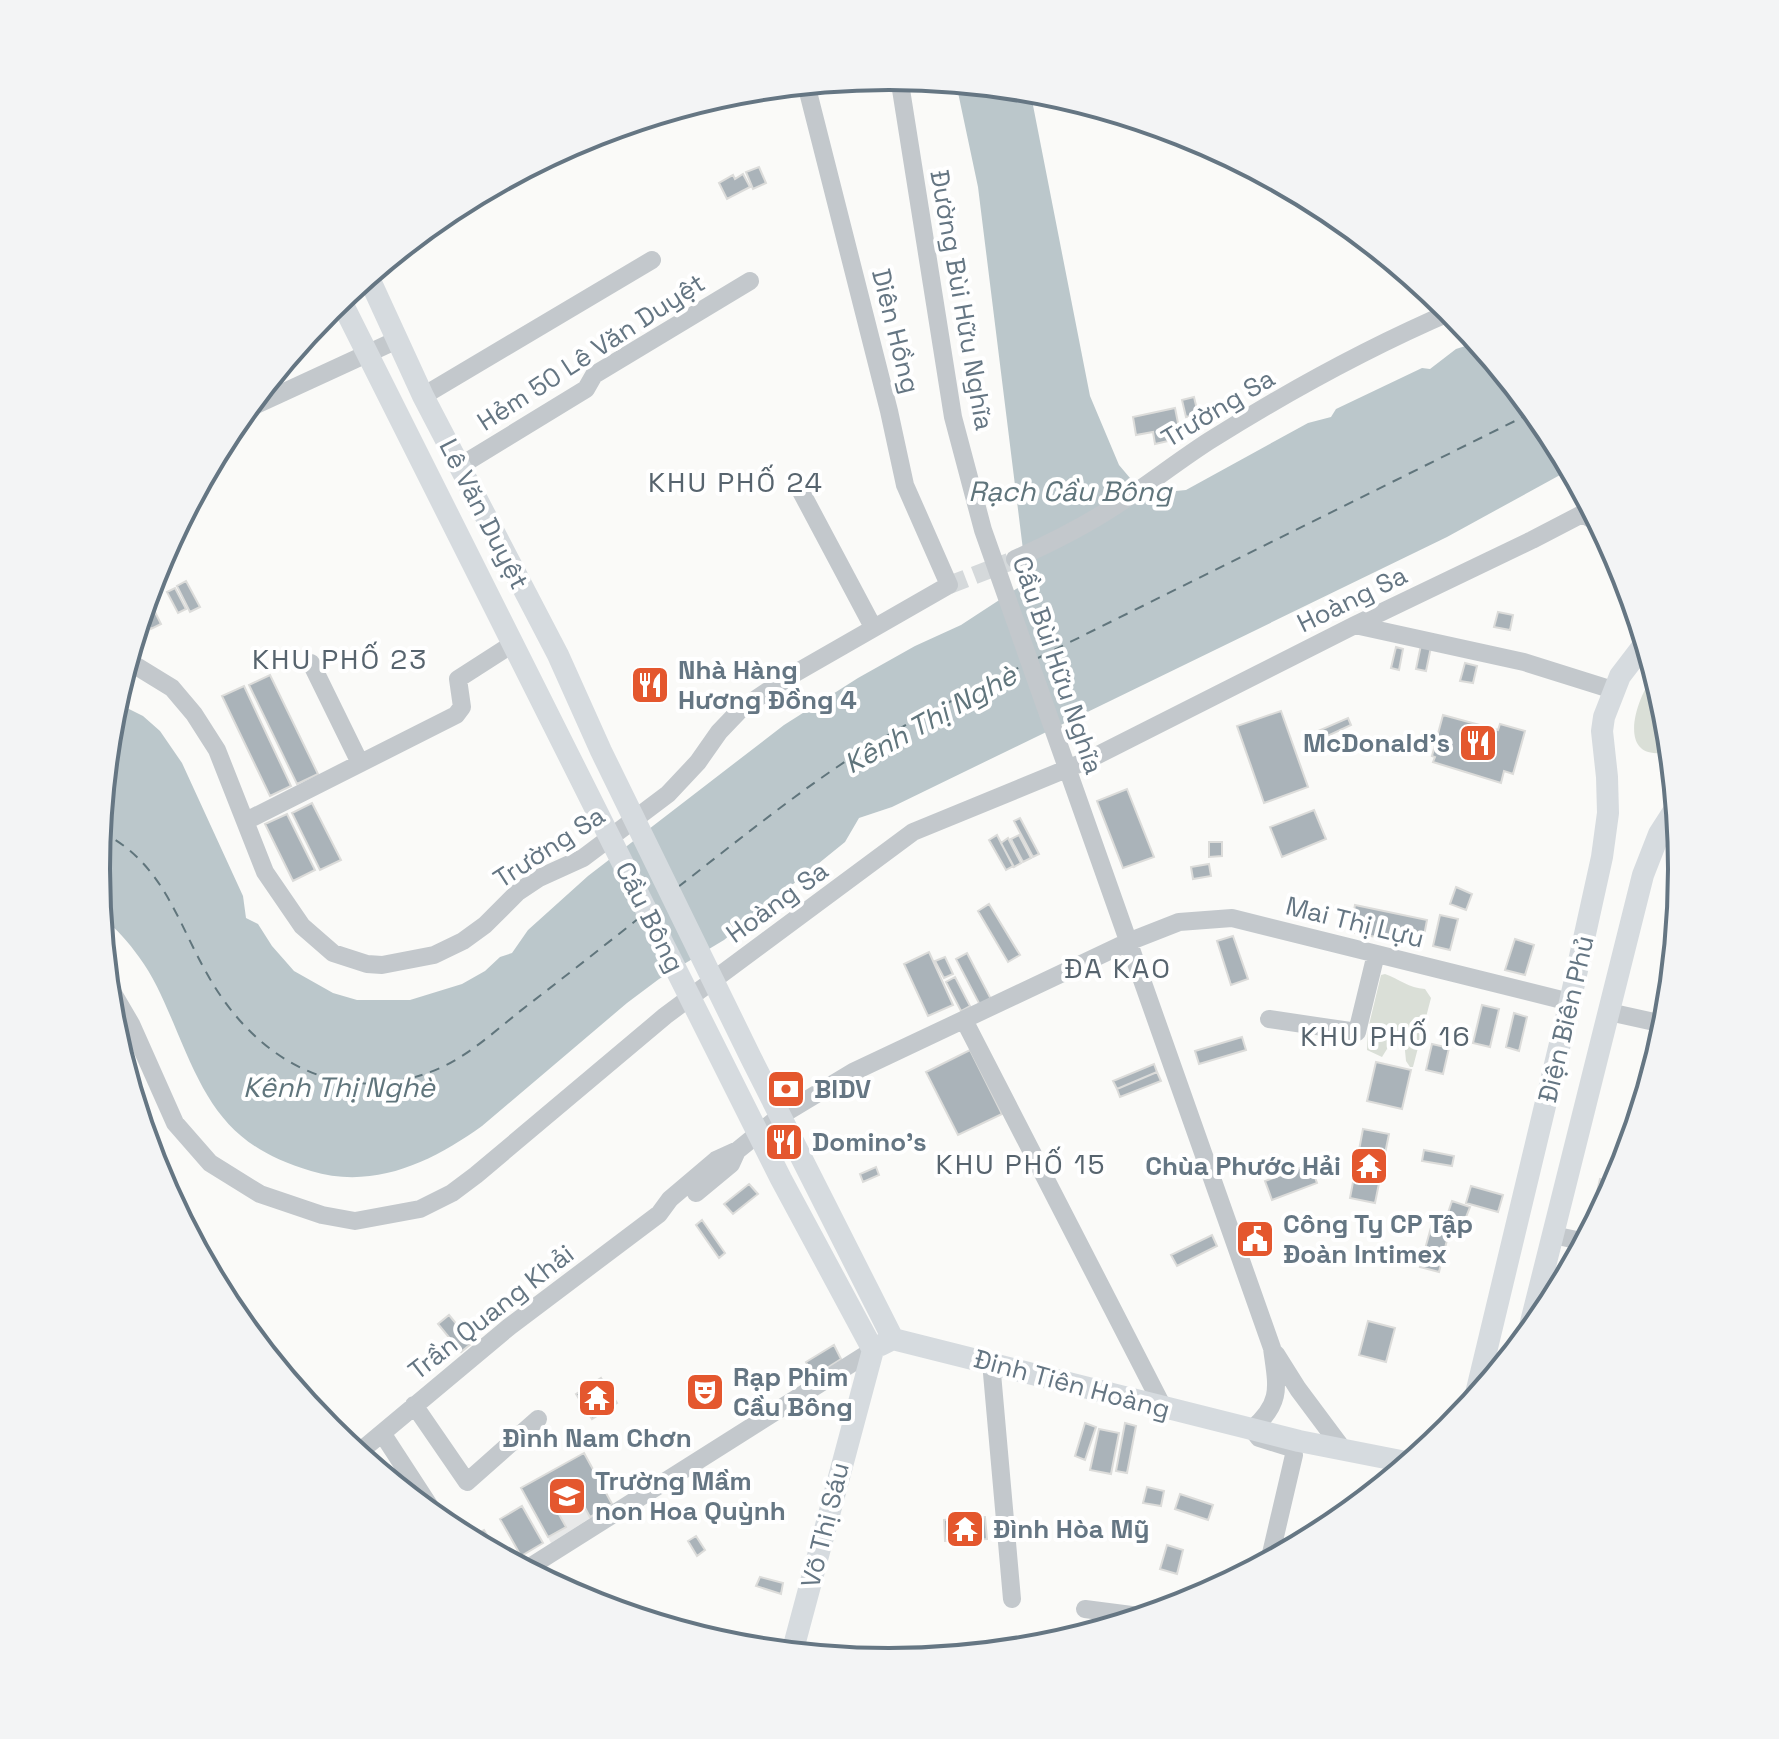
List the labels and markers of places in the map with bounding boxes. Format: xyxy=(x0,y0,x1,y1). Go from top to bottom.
place label: Nhà Hàng Hương Đồng 4 xyxy=(678,653,857,717)
restaurant icon: Nhà Hàng Hương Đồng 4 xyxy=(629,664,671,706)
restaurant icon: McDonald's xyxy=(1457,722,1499,764)
place label: McDonald's xyxy=(1303,726,1450,760)
bank icon: BIDV xyxy=(765,1068,807,1110)
place label: BIDV xyxy=(814,1072,871,1106)
restaurant icon: Domino's xyxy=(763,1121,805,1163)
place label: Domino's xyxy=(812,1125,927,1159)
temple icon: Chùa Phước Hải xyxy=(1348,1145,1390,1187)
place label: Chùa Phước Hải xyxy=(1145,1149,1341,1183)
place label: Công Ty CP Tập Đoàn Intimex xyxy=(1283,1207,1473,1271)
public building icon: Công Ty CP Tập Đoàn Intimex xyxy=(1234,1218,1276,1260)
place label: Rạp Phim Cầu Bông xyxy=(733,1360,853,1424)
theatre icon: Rạp Phim Cầu Bông xyxy=(684,1371,726,1413)
temple icon: Đình Nam Chơn xyxy=(576,1377,618,1419)
place label: Đình Nam Chơn xyxy=(502,1421,692,1455)
place label: Trường Mầm non Hoa Quỳnh xyxy=(595,1464,786,1528)
school or university icon: Trường Mầm non Hoa Quỳnh xyxy=(546,1475,588,1517)
temple icon: Đình Hòa Mỹ xyxy=(944,1508,986,1550)
place label: Đình Hòa Mỹ xyxy=(993,1512,1149,1546)

